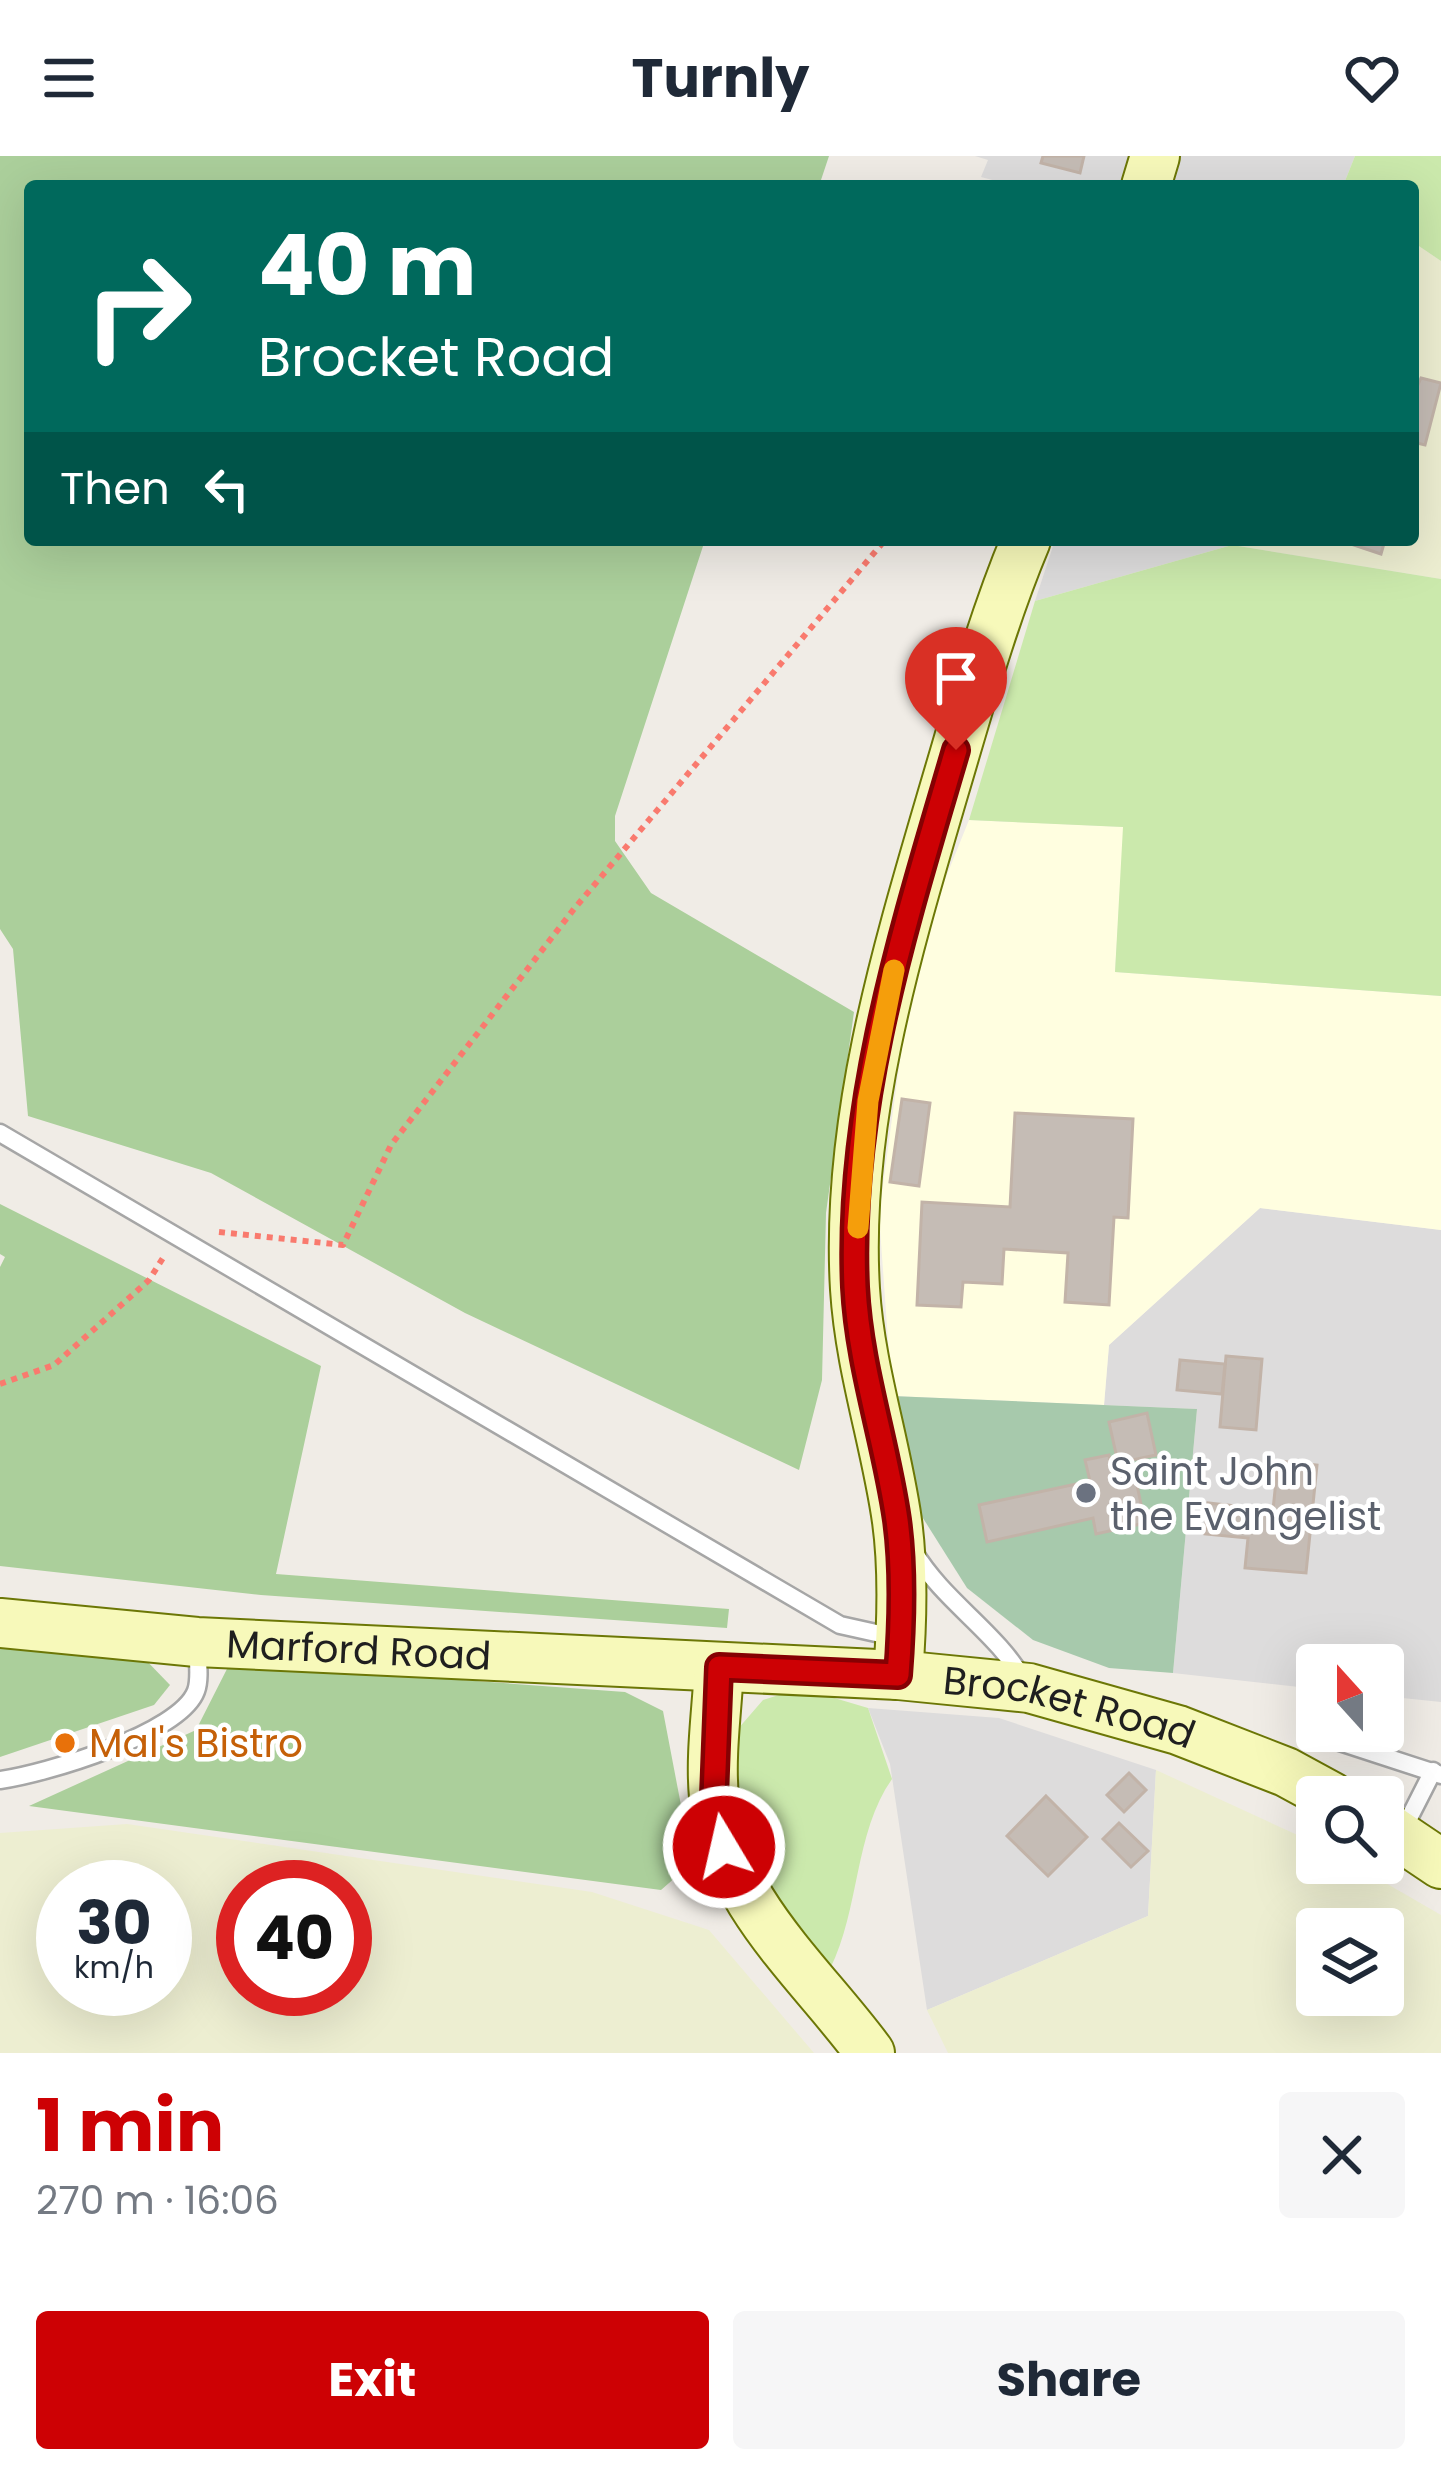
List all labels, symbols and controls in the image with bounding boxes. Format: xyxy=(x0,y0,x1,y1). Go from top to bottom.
text: Turnly xyxy=(632,40,809,116)
icon: menu xyxy=(36,45,102,111)
icon: heart xyxy=(1339,45,1405,111)
text: 40 m xyxy=(258,207,476,324)
icon: right xyxy=(60,228,216,384)
text: Brocket Road xyxy=(258,319,614,395)
icon: left xyxy=(194,456,260,522)
text: Then xyxy=(60,457,170,520)
pin xyxy=(905,627,1007,750)
icon: arrive xyxy=(923,645,989,711)
place label: Saint John the Evangelist xyxy=(1110,1444,1381,1544)
marker: Saint John the Evangelist xyxy=(1073,1480,1099,1506)
street label: Marford Road xyxy=(225,1616,493,1683)
north arrow xyxy=(1296,1644,1404,1752)
map controls xyxy=(1296,1644,1404,2016)
street label: Brocket Road xyxy=(941,1652,1203,1762)
place label: Mal's Bistro xyxy=(89,1716,303,1771)
marker: Mal's Bistro xyxy=(52,1730,78,1756)
button: search xyxy=(1296,1776,1404,1884)
position arrow xyxy=(661,1784,787,1910)
speed limit sign: 40 xyxy=(216,1860,372,2016)
text: 30 xyxy=(76,1881,152,1965)
button: layers xyxy=(1296,1908,1404,2016)
text: km/h xyxy=(74,1946,154,1989)
text: 1 min xyxy=(36,2075,224,2176)
button: close xyxy=(1279,2092,1405,2218)
text: 270 m · 16:06 xyxy=(36,2173,279,2228)
button: Exit xyxy=(36,2311,709,2449)
button: Share xyxy=(733,2311,1405,2449)

